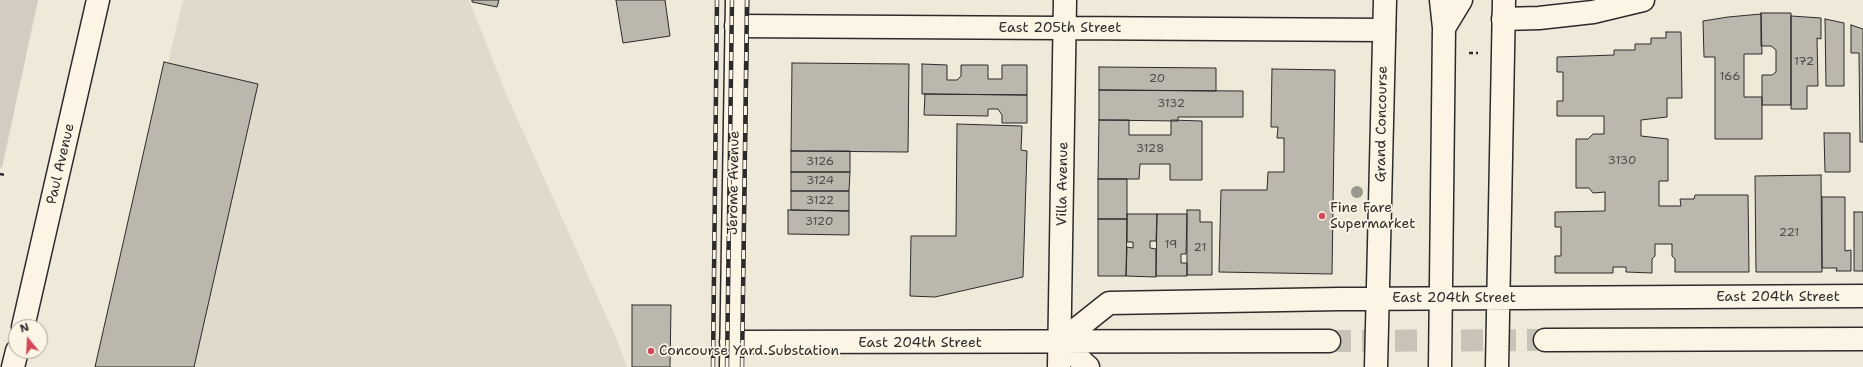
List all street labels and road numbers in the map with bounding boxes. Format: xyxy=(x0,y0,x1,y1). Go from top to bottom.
street label: East 205th Street xyxy=(999,20,1121,36)
street label: Grand Concourse xyxy=(1373,66,1391,182)
street label: Paul Avenue xyxy=(44,122,78,206)
street label: Jerome Avenue xyxy=(725,131,743,235)
street label: Villa Avenue xyxy=(1054,142,1072,226)
street label: East 204th Street xyxy=(1716,289,1840,305)
street label: East 204th Street xyxy=(1392,290,1516,306)
street label: East 204th Street xyxy=(858,335,982,351)

